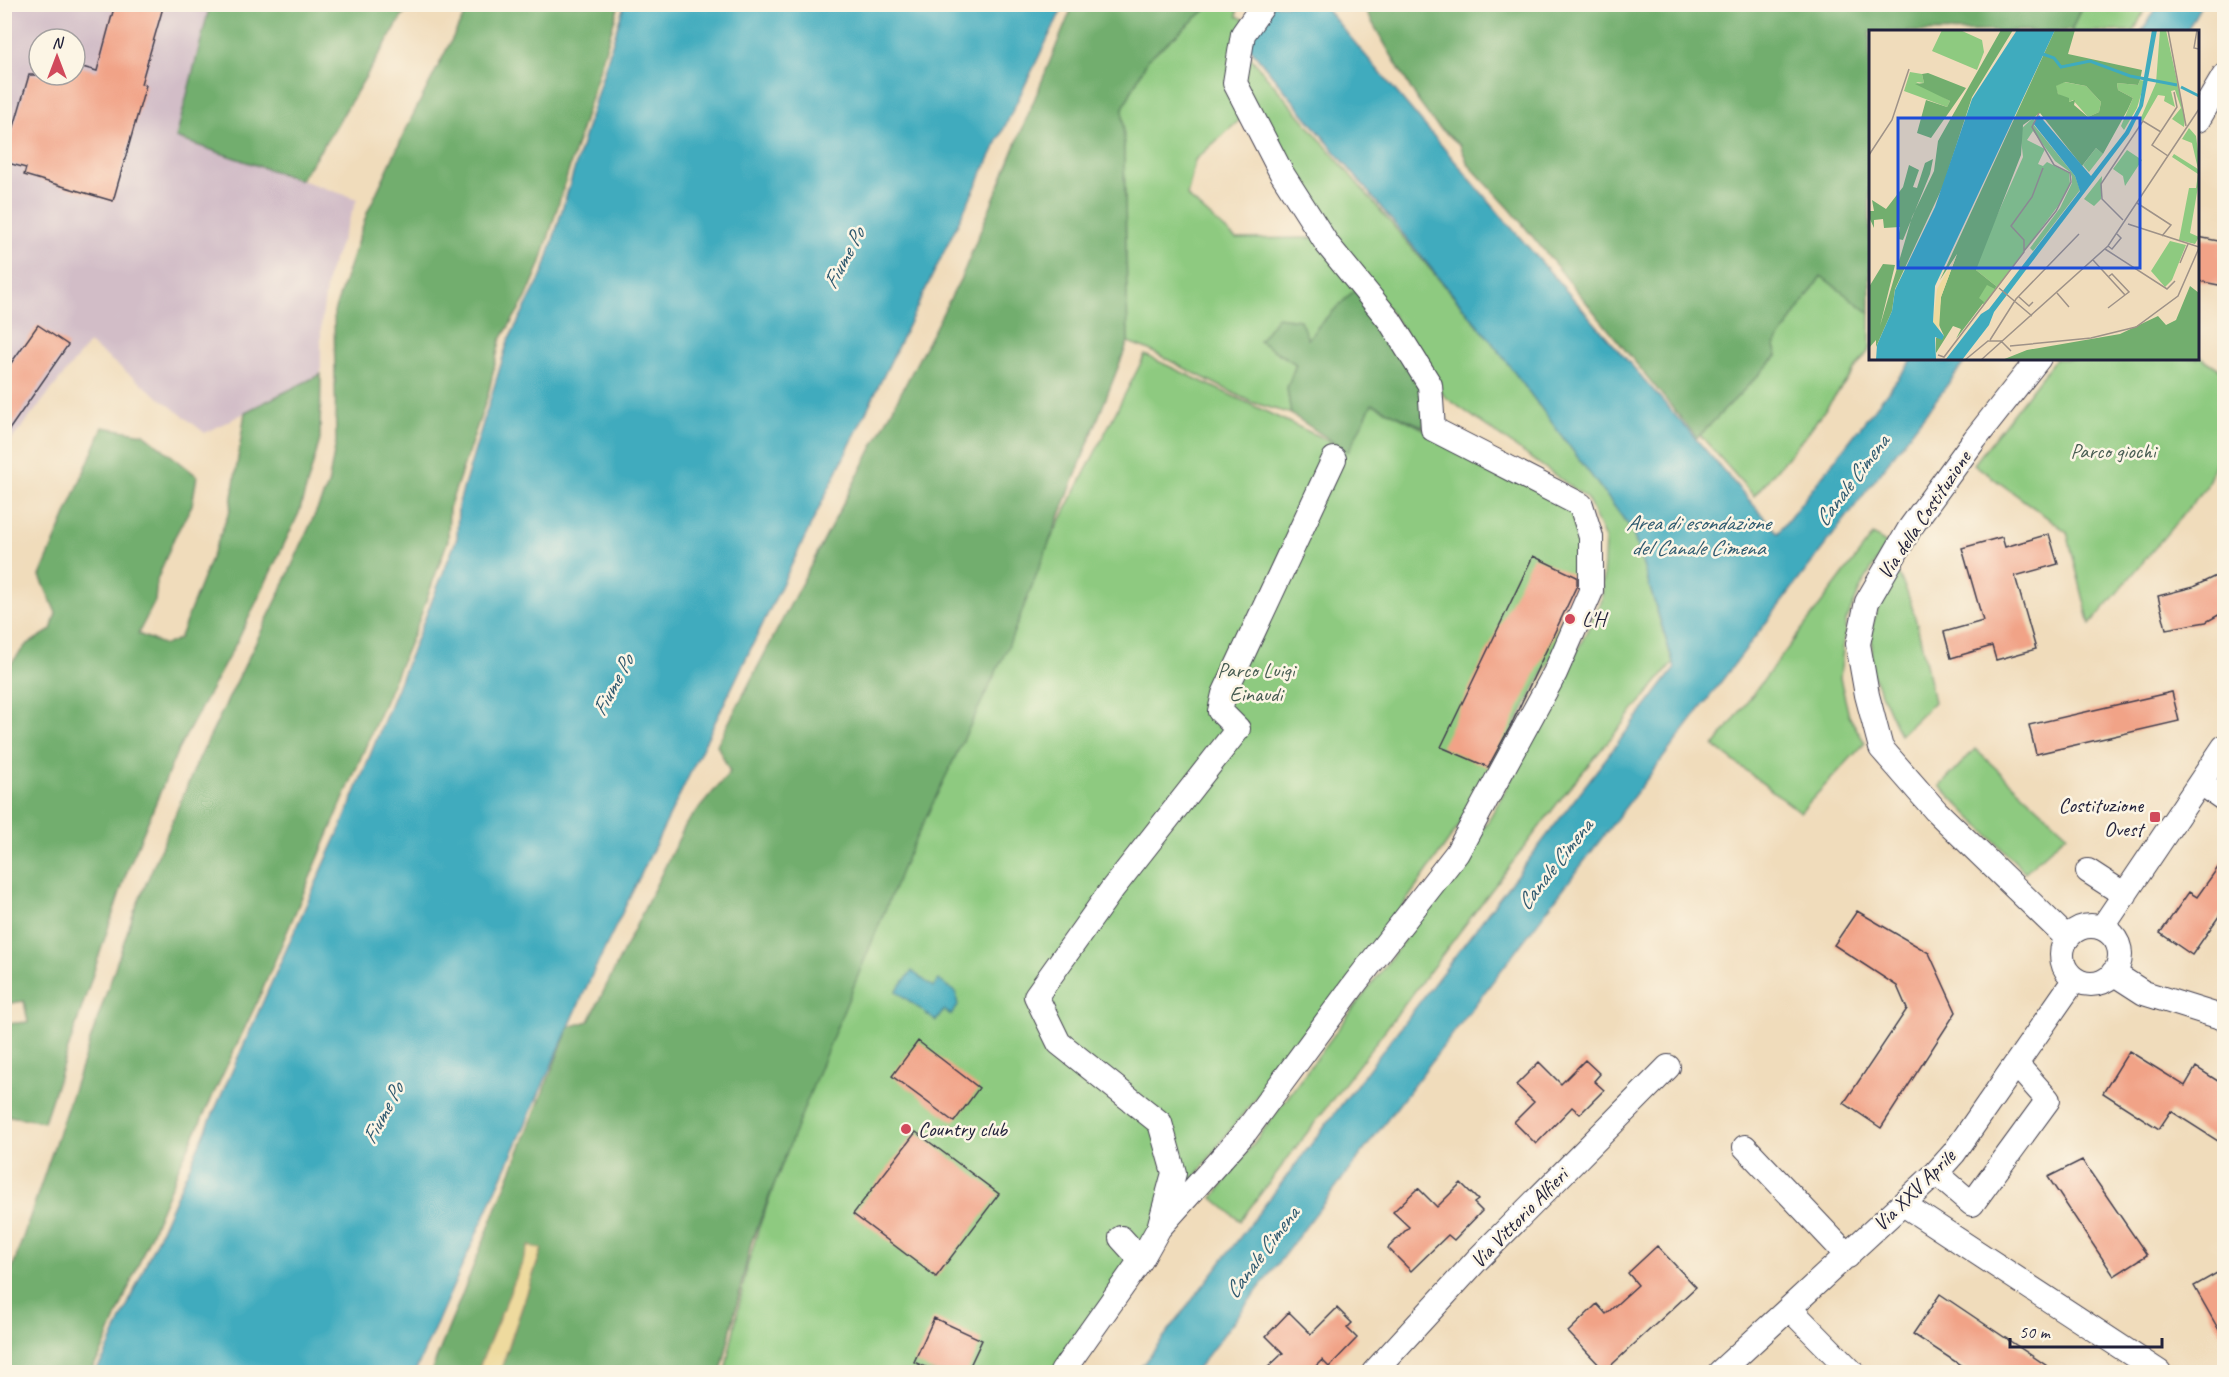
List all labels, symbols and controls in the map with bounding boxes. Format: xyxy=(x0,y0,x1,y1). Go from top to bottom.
north arrow xyxy=(27,27,87,87)
inset map xyxy=(1869,30,2199,360)
text: N xyxy=(52,33,65,53)
water label: Fiume Po xyxy=(816,220,873,294)
water label: Canale Cimena xyxy=(1808,427,1897,532)
park label: Parco giochi xyxy=(2070,438,2159,464)
street label: Via della Costituzione xyxy=(1872,444,1978,584)
water label: Area di esondazione del Canale Cimena xyxy=(1626,509,1773,562)
place label: L'H xyxy=(1582,606,1608,632)
marker: L'H xyxy=(1563,612,1577,626)
water label: Fiume Po xyxy=(585,647,642,721)
park label: Parco Luigi Einaudi xyxy=(1217,657,1298,707)
place label: Costituzione Ovest xyxy=(2058,792,2146,842)
marker: Costituzione Ovest xyxy=(2148,810,2162,824)
water label: Canale Cimena xyxy=(1511,811,1601,916)
water label: Fiume Po xyxy=(355,1075,412,1149)
place label: Country club xyxy=(918,1116,1009,1142)
marker: Country club xyxy=(899,1122,913,1136)
street label: Via XXV Aprile xyxy=(1867,1143,1961,1237)
street label: Via Vittorio Alfieri xyxy=(1465,1160,1575,1274)
water label: Canale Cimena xyxy=(1218,1199,1307,1304)
scale bar xyxy=(2010,1311,2162,1349)
text: 50 m xyxy=(2019,1321,2052,1343)

